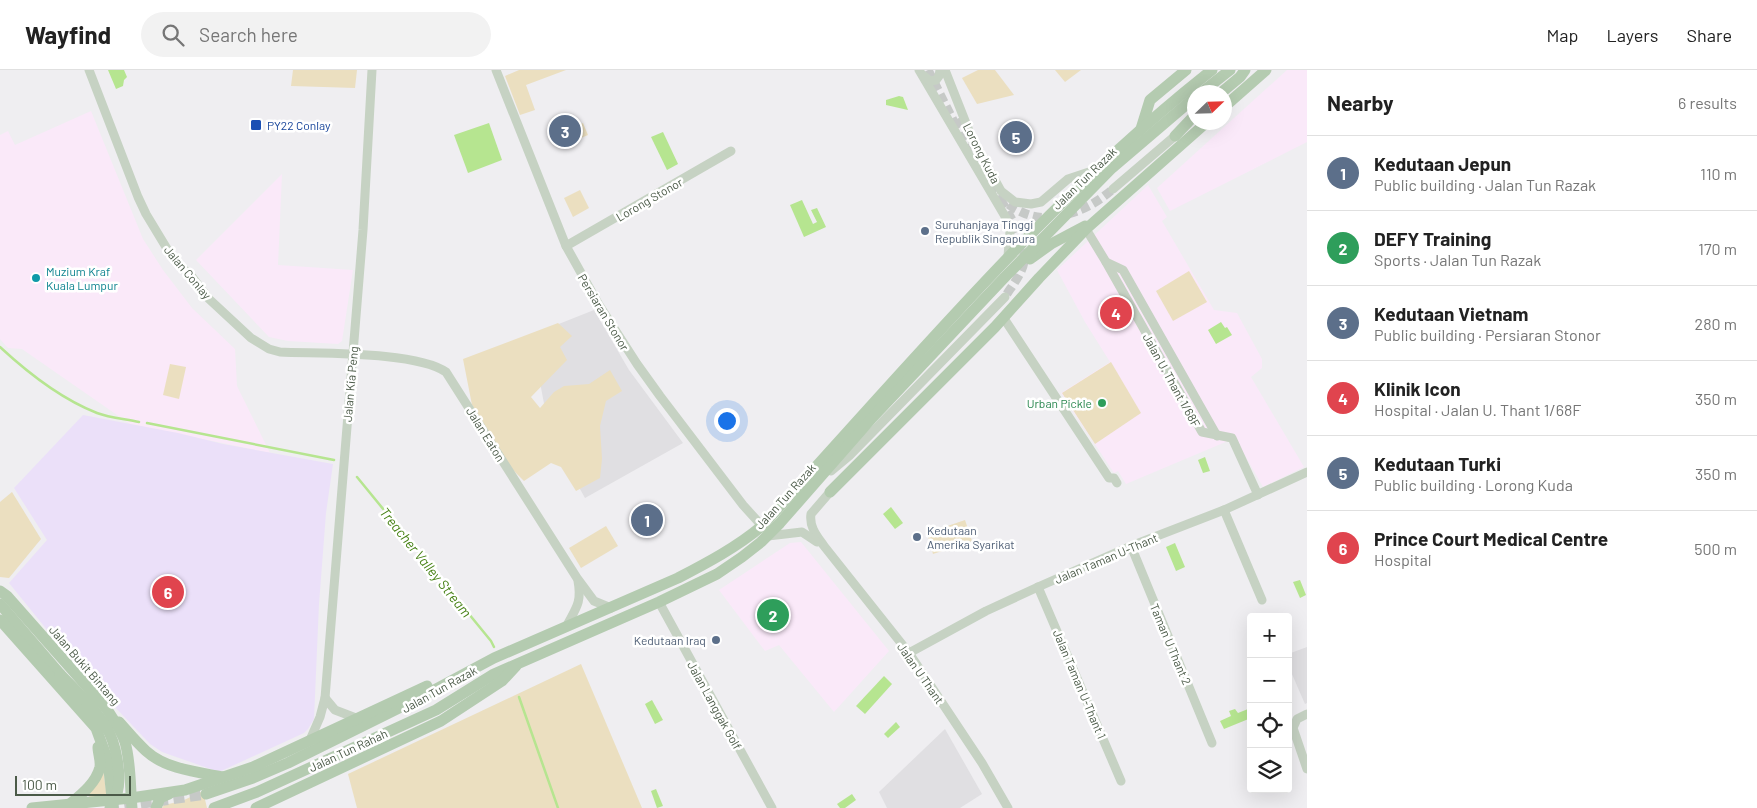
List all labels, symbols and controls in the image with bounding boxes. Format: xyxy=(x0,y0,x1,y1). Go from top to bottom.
search box xyxy=(141,12,491,57)
text: Wayfind xyxy=(25,20,111,49)
icon: search xyxy=(159,21,187,49)
text: Search here xyxy=(199,23,298,46)
text: Map xyxy=(1546,24,1578,46)
text: Layers xyxy=(1606,24,1659,46)
text: Share xyxy=(1687,24,1732,46)
north arrow xyxy=(1187,85,1232,130)
text: Nearby xyxy=(1327,90,1393,115)
text: 6 results xyxy=(1678,93,1737,112)
pin: 3 xyxy=(549,112,581,150)
marker: PY22 Conlay xyxy=(249,118,263,132)
place label: PY22 Conlay xyxy=(267,118,331,132)
pin: 5 xyxy=(1000,118,1032,156)
street label: Lorong Kuda xyxy=(961,120,1003,186)
street label: Jalan Tun Razak xyxy=(1049,144,1119,212)
text: Kedutaan Jepun xyxy=(1374,152,1511,175)
text: 1 xyxy=(1340,164,1346,183)
text: 110 m xyxy=(1700,164,1737,183)
street label: Lorong Stonor xyxy=(613,174,685,224)
text: Public building · Jalan Tun Razak xyxy=(1374,175,1596,194)
place label: Suruhanjaya Tinggi Republik Singapura xyxy=(935,217,1035,245)
marker: Suruhanjaya Tinggi Republik Singapura xyxy=(919,225,931,237)
text: DEFY Training xyxy=(1374,227,1491,250)
text: 2 xyxy=(1339,239,1347,258)
text: 170 m xyxy=(1698,239,1737,258)
street label: Jalan Conlay xyxy=(162,242,215,302)
text: Sports · Jalan Tun Razak xyxy=(1374,250,1541,269)
place label: Muzium Kraf Kuala Lumpur xyxy=(46,264,118,292)
street label: Persiaran Stonor xyxy=(576,271,633,353)
marker: Muzium Kraf Kuala Lumpur xyxy=(30,272,42,284)
pin: 4 xyxy=(1100,294,1132,332)
text: Kedutaan Vietnam xyxy=(1374,302,1529,325)
text: 3 xyxy=(1339,314,1347,333)
text: 280 m xyxy=(1695,314,1737,333)
text: Public building · Persiaran Stonor xyxy=(1374,325,1601,344)
street label: Jalan U. Thant 1/68F xyxy=(1140,331,1204,430)
street label: Jalan Kia Peng xyxy=(340,346,360,422)
text: Klinik Icon xyxy=(1374,377,1461,400)
text: 4 xyxy=(1338,389,1348,408)
text: 350 m xyxy=(1695,389,1737,408)
place label: Urban Pickle xyxy=(1027,396,1092,410)
marker: Urban Pickle xyxy=(1096,397,1108,409)
text: Hospital · Jalan U. Thant 1/68F xyxy=(1374,400,1581,419)
street label: Jalan Eaton xyxy=(464,404,508,464)
your location xyxy=(714,408,740,434)
text: Kedutaan Turki xyxy=(1374,452,1501,475)
street label: Jalan Tun Razak xyxy=(752,460,818,532)
text: 5 xyxy=(1339,464,1347,483)
text: 350 m xyxy=(1695,464,1737,483)
text: Public building · Lorong Kuda xyxy=(1374,475,1573,494)
pin: 1 xyxy=(631,501,663,539)
water label: Treacher Valley Stream xyxy=(376,504,476,620)
place label: Kedutaan Amerika Syarikat xyxy=(927,523,1015,551)
text: Prince Court Medical Centre xyxy=(1374,527,1608,550)
street label: Jalan Taman U-Thant xyxy=(1052,530,1160,586)
marker: Kedutaan Amerika Syarikat xyxy=(911,531,923,543)
text: 6 xyxy=(1339,539,1347,558)
text: 500 m xyxy=(1694,539,1737,558)
text: Hospital xyxy=(1374,550,1431,569)
pin: 6 xyxy=(152,573,184,611)
pin: 2 xyxy=(757,596,789,634)
street label: Taman U Thant 2 xyxy=(1148,601,1194,687)
map controls xyxy=(1247,613,1292,793)
button: + xyxy=(1247,613,1292,658)
street label: Jalan Bukit Bintang xyxy=(47,622,123,708)
street label: Jalan Taman U-Thant 1 xyxy=(1051,627,1109,741)
place label: Kedutaan Iraq xyxy=(634,633,706,647)
marker: Kedutaan Iraq xyxy=(710,634,722,646)
street label: Jalan U Thant xyxy=(895,640,947,706)
button: − xyxy=(1247,658,1292,703)
street label: Jalan Langgak Golf xyxy=(685,659,745,751)
street label: Jalan Tun Razak xyxy=(399,663,479,715)
button: locate xyxy=(1247,703,1292,748)
street label: Jalan Tun Rahah xyxy=(307,726,389,774)
button: layers xyxy=(1247,748,1292,793)
scale bar xyxy=(15,773,131,796)
text: 100 m xyxy=(22,776,57,793)

